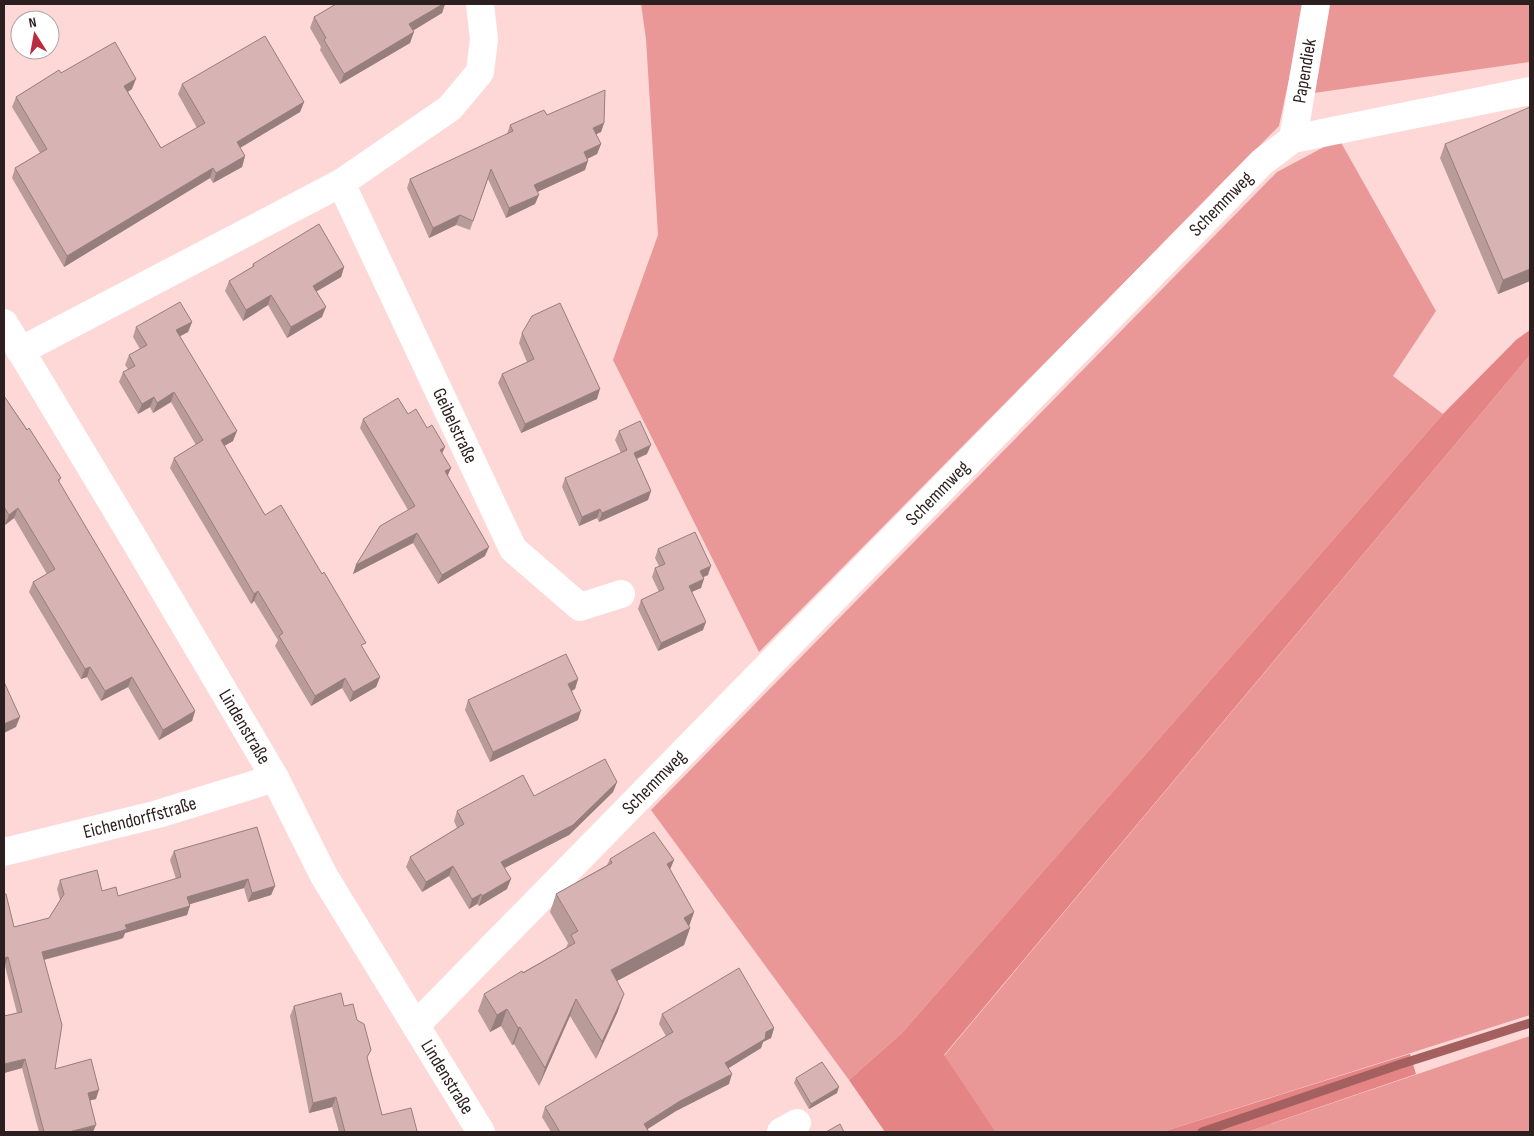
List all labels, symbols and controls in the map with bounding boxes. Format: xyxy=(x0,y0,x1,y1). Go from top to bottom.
north arrow xyxy=(10,10,60,60)
text: N xyxy=(27,14,38,32)
street label: Papendiek xyxy=(1288,36,1322,105)
street label: Schemmweg xyxy=(1184,166,1258,241)
street label: Geibelstraße xyxy=(427,384,483,467)
street label: Schemmweg xyxy=(901,455,975,530)
street label: Lindenstraße xyxy=(214,685,276,768)
street label: Schemmweg xyxy=(617,745,691,819)
street label: Eichendorffstraße xyxy=(81,791,199,844)
street label: Lindenstraße xyxy=(416,1036,479,1119)

